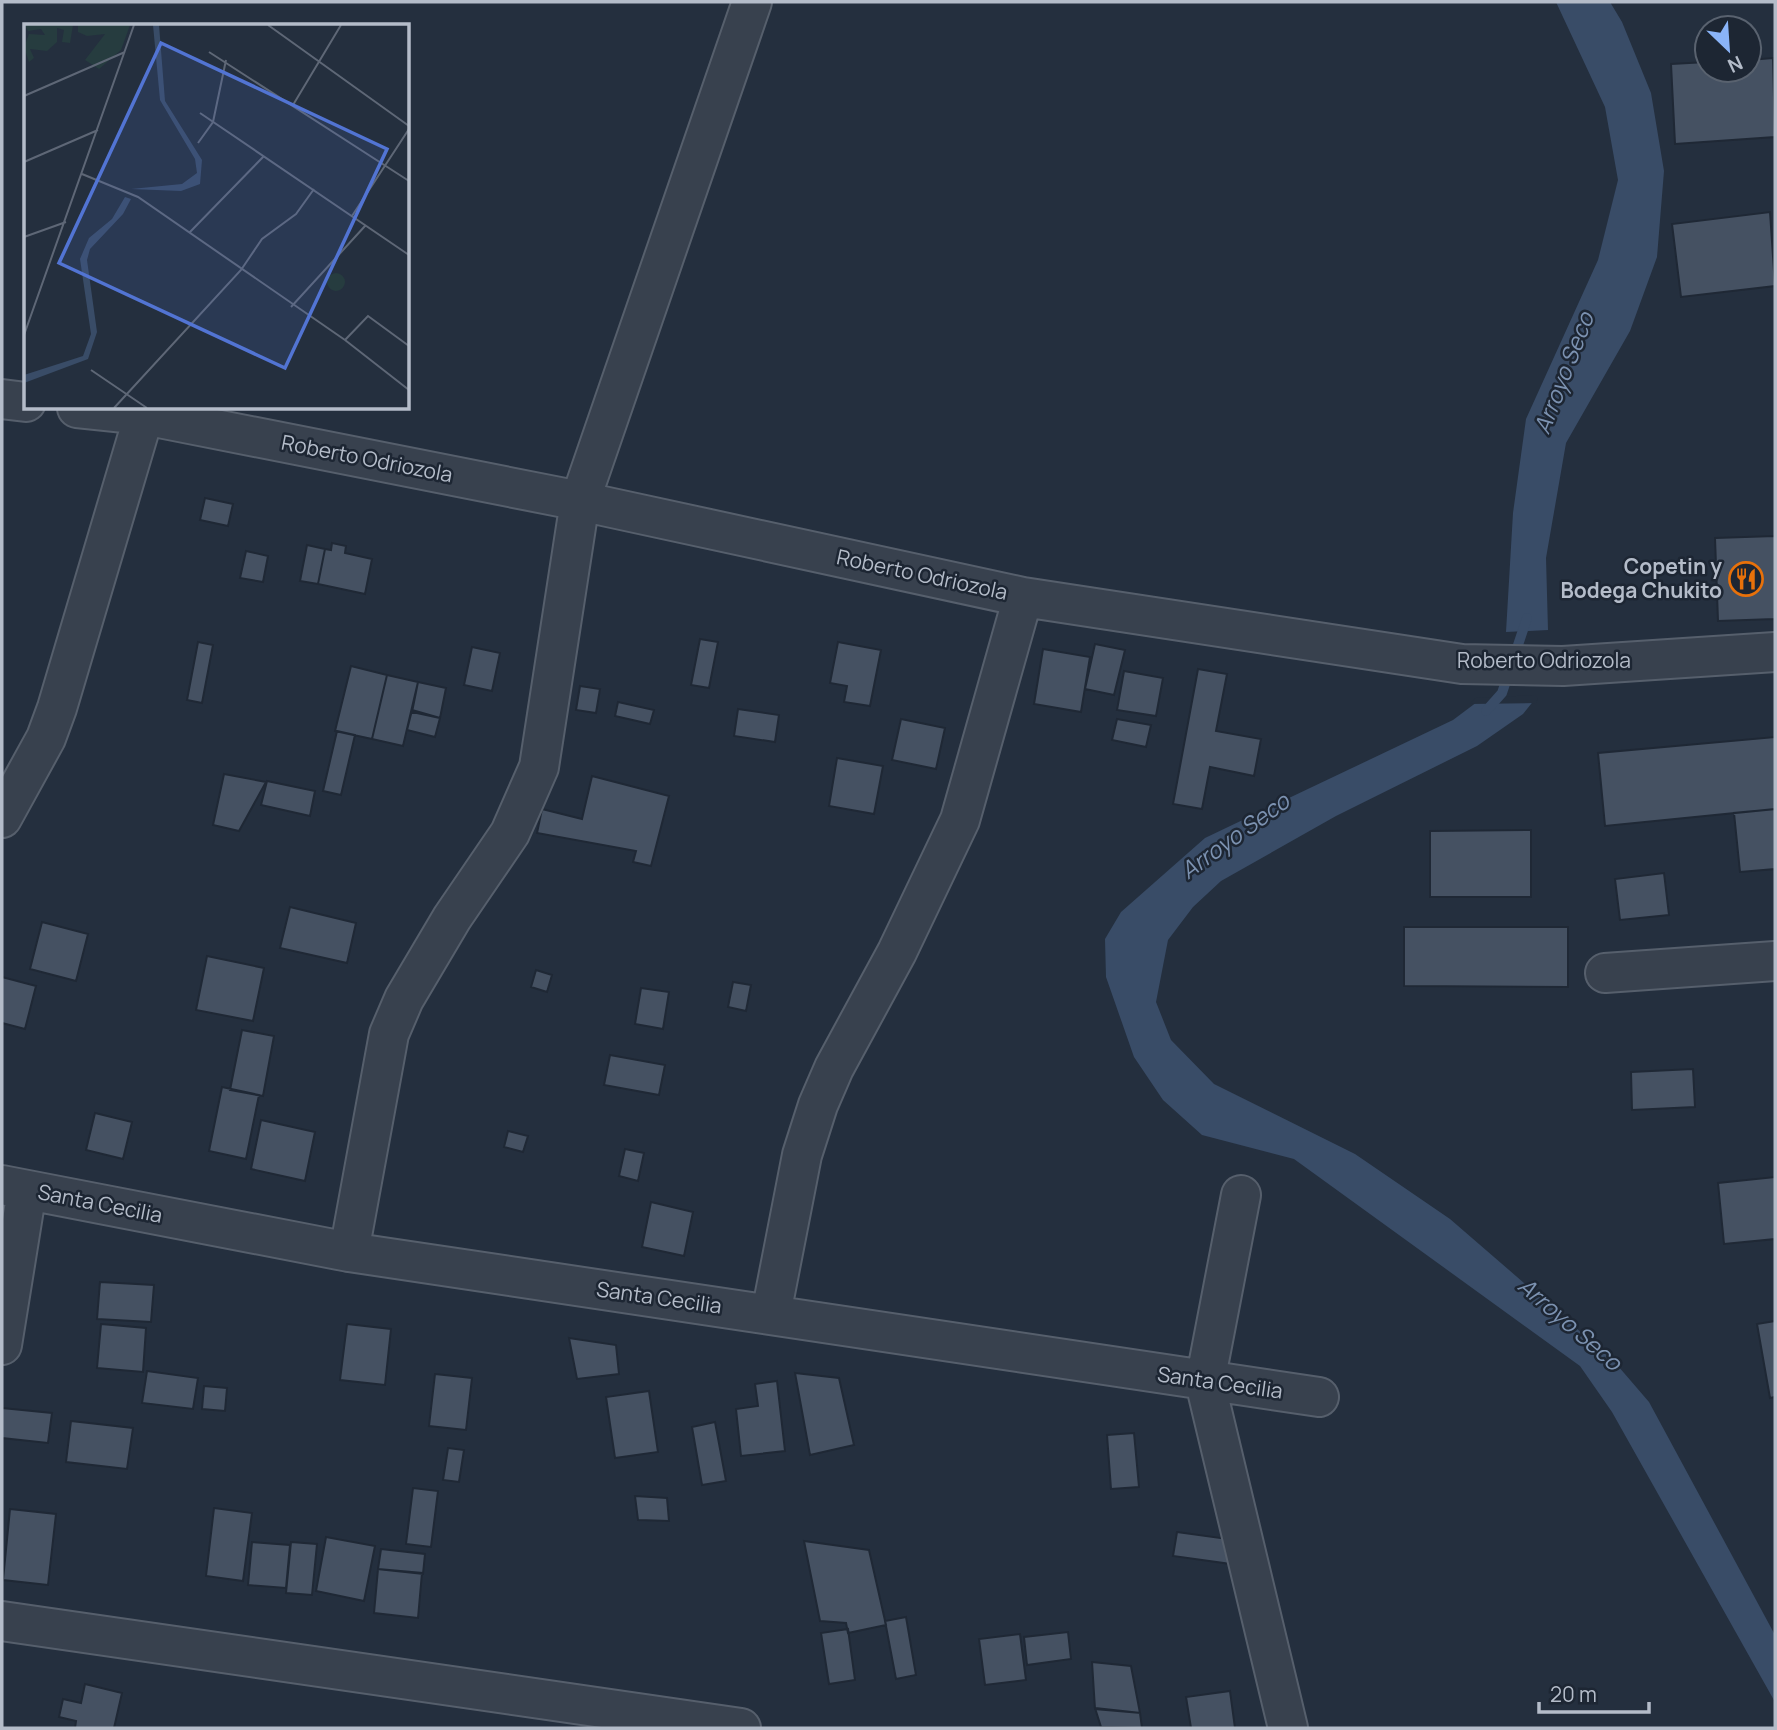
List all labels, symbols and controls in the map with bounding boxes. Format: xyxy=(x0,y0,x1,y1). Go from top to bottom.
north arrow xyxy=(1693,14,1763,84)
inset map xyxy=(24,24,410,410)
text: N xyxy=(1724,50,1747,79)
water label: Arroyo Seco xyxy=(1525,306,1601,438)
street label: Roberto Odriozola xyxy=(279,428,455,488)
street label: Roberto Odriozola xyxy=(834,542,1010,606)
place label: Copetin y Bodega Chukito xyxy=(1560,552,1722,604)
restaurant icon: Copetin y Bodega Chukito xyxy=(1727,560,1765,598)
street label: Roberto Odriozola xyxy=(1457,646,1631,674)
water label: Arroyo Seco xyxy=(1173,784,1297,886)
street label: Santa Cecilia xyxy=(36,1177,165,1229)
water label: Arroyo Seco xyxy=(1512,1269,1630,1378)
street label: Santa Cecilia xyxy=(595,1274,724,1320)
street label: Santa Cecilia xyxy=(1156,1359,1285,1405)
scale bar xyxy=(1539,1670,1649,1714)
text: 20 m xyxy=(1550,1680,1597,1708)

